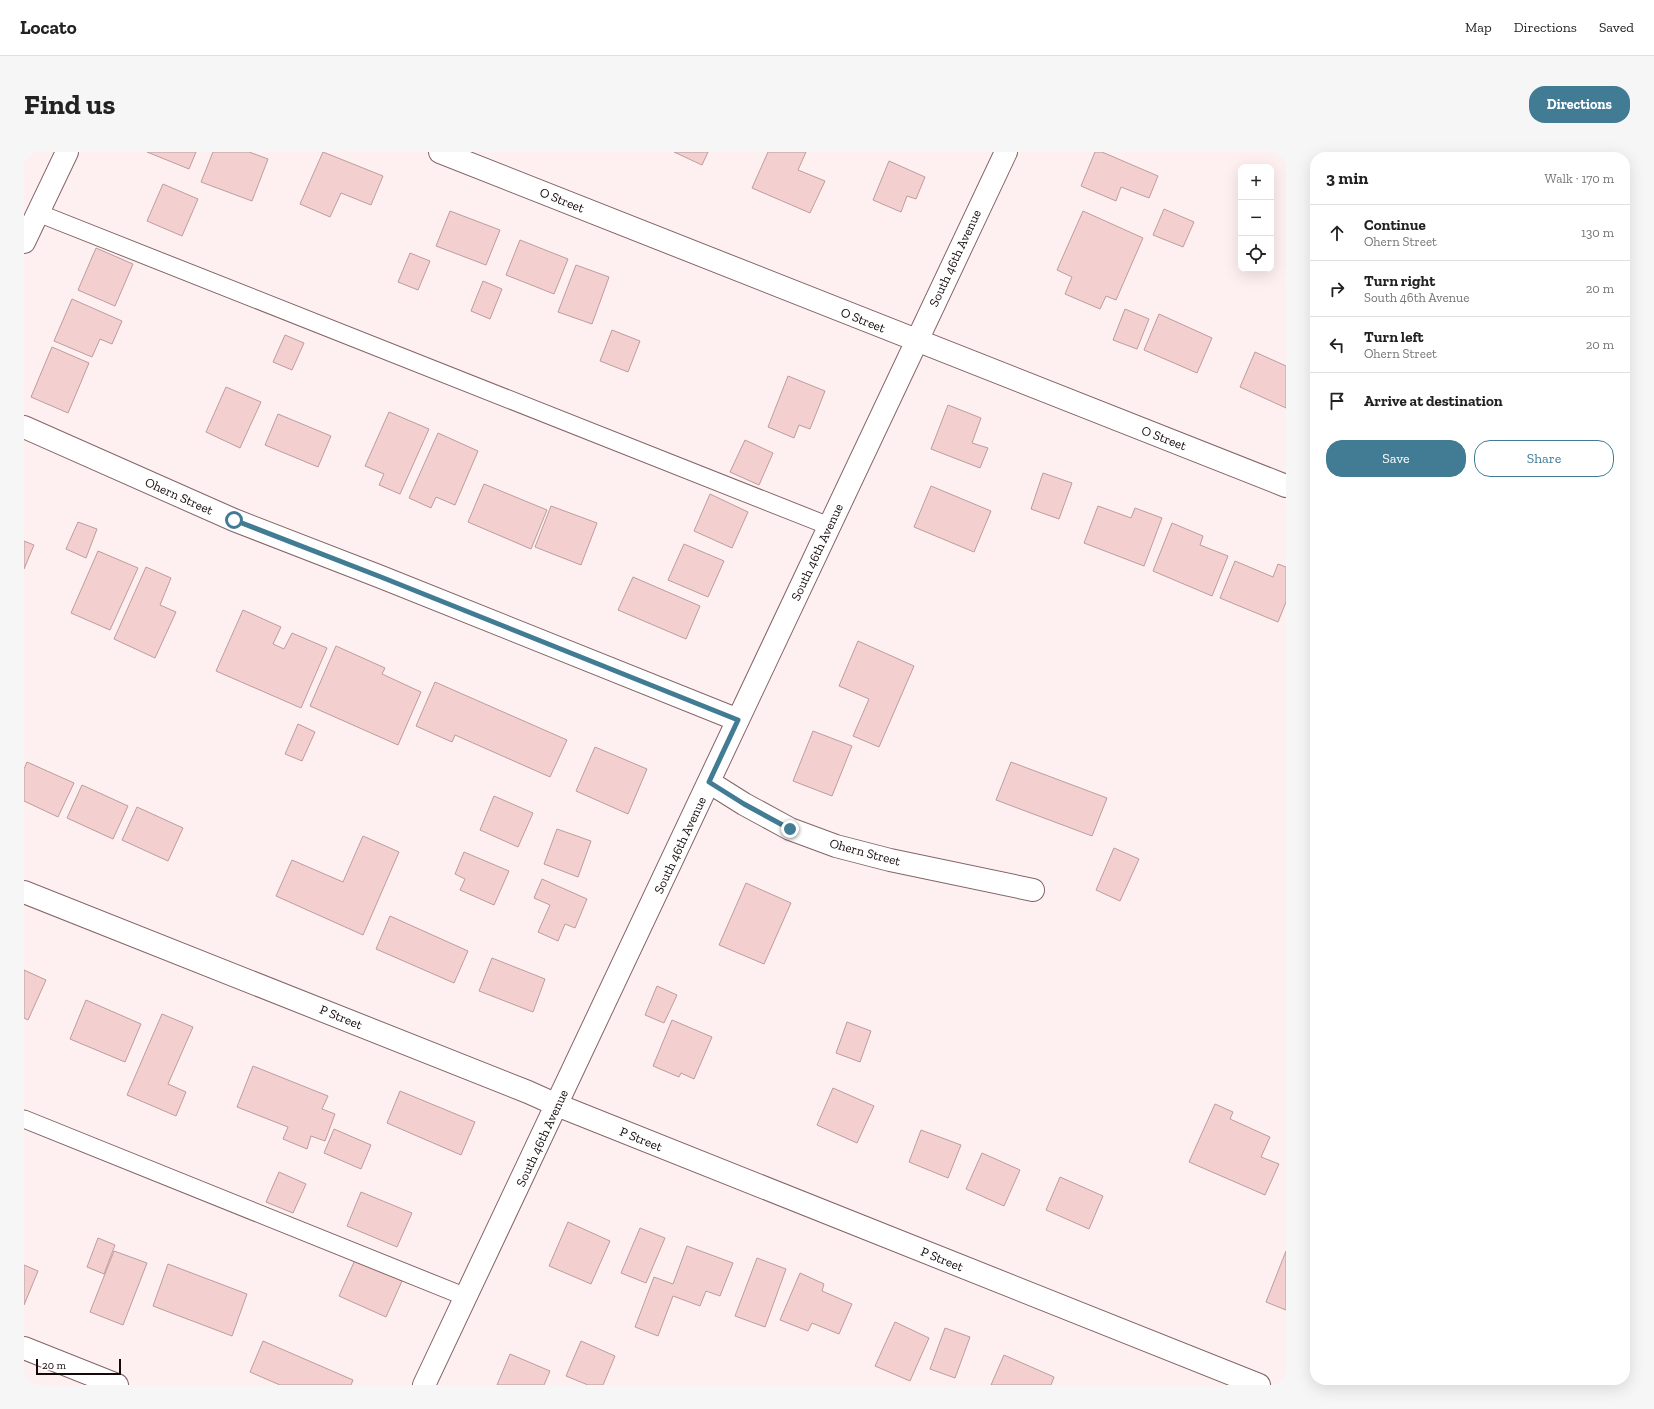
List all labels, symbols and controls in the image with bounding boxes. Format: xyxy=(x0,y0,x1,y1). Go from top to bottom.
text: Locato xyxy=(20,16,77,39)
text: Map xyxy=(1465,19,1492,36)
text: Directions xyxy=(1514,19,1577,36)
text: Saved xyxy=(1599,19,1634,36)
button: Directions xyxy=(1529,86,1630,123)
text: Find us xyxy=(24,88,115,121)
map controls xyxy=(1238,164,1274,272)
button: + xyxy=(1238,164,1274,200)
text: 3 min xyxy=(1326,168,1368,188)
text: Walk · 170 m xyxy=(1545,171,1614,186)
street label: O Street xyxy=(538,184,587,216)
button: − xyxy=(1238,200,1274,236)
street label: South 46th Avenue xyxy=(926,207,984,309)
text: Continue xyxy=(1364,216,1426,234)
icon: ahead xyxy=(1326,222,1348,244)
text: 130 m xyxy=(1581,225,1614,240)
text: Ohern Street xyxy=(1364,234,1437,249)
button: locate xyxy=(1238,236,1274,272)
text: Turn right xyxy=(1364,272,1435,290)
icon: right xyxy=(1326,278,1348,300)
text: 20 m xyxy=(1586,281,1614,296)
text: South 46th Avenue xyxy=(1364,290,1469,305)
street label: O Street xyxy=(839,304,888,336)
text: Turn left xyxy=(1364,328,1424,346)
icon: left xyxy=(1326,334,1348,356)
text: 20 m xyxy=(1586,337,1614,352)
text: Ohern Street xyxy=(1364,346,1437,361)
icon: arrive xyxy=(1326,390,1348,412)
text: Arrive at destination xyxy=(1364,392,1503,410)
street label: O Street xyxy=(1140,423,1189,453)
button: Save xyxy=(1326,440,1466,477)
button: Share xyxy=(1474,440,1614,477)
street label: Ohern Street xyxy=(143,474,215,518)
street label: South 46th Avenue xyxy=(788,501,846,603)
route start xyxy=(225,511,243,529)
street label: South 46th Avenue xyxy=(651,794,709,896)
route end xyxy=(781,820,799,838)
street label: Ohern Street xyxy=(828,835,902,869)
street label: P Street xyxy=(318,1002,365,1032)
street label: South 46th Avenue xyxy=(513,1087,571,1189)
street label: P Street xyxy=(618,1124,665,1154)
street label: P Street xyxy=(919,1244,966,1274)
scale bar xyxy=(36,1357,121,1376)
text: 20 m xyxy=(42,1359,66,1372)

